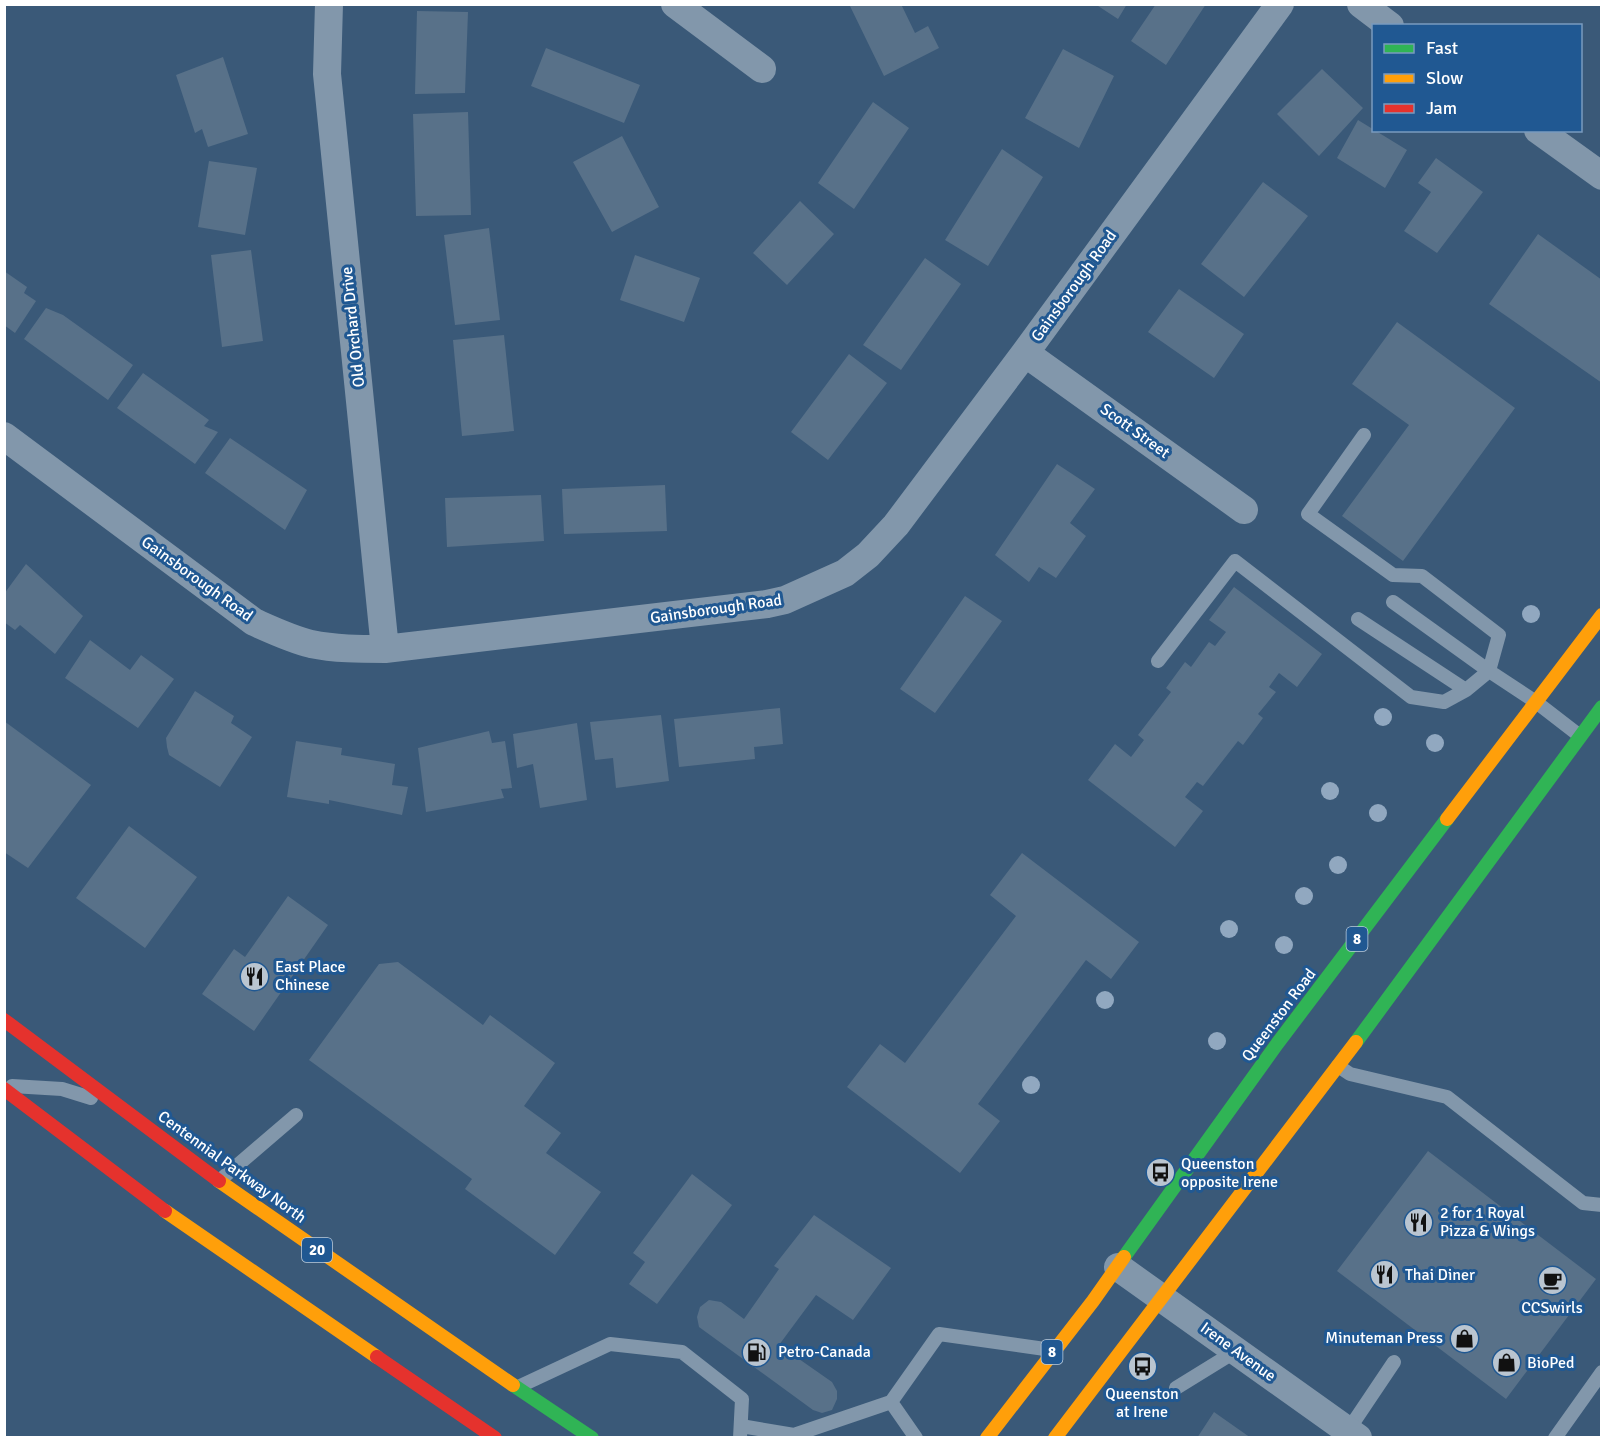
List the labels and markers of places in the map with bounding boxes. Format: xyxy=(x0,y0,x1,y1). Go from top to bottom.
place label: East Place Chinese xyxy=(275,957,345,995)
restaurant icon: East Place Chinese xyxy=(238,960,270,992)
place label: Queenston opposite Irene xyxy=(1181,1154,1278,1192)
bus stop icon: Queenston opposite Irene xyxy=(1144,1157,1176,1189)
place label: 2 for 1 Royal Pizza & Wings xyxy=(1440,1203,1535,1241)
restaurant icon: 2 for 1 Royal Pizza & Wings xyxy=(1403,1206,1435,1238)
restaurant icon: Thai Diner xyxy=(1368,1259,1400,1291)
cafe icon: CCSwirls xyxy=(1536,1264,1568,1296)
place label: Thai Diner xyxy=(1405,1265,1475,1285)
place label: CCSwirls xyxy=(1521,1298,1583,1318)
shop icon: Minuteman Press xyxy=(1448,1322,1480,1354)
place label: Minuteman Press xyxy=(1325,1328,1443,1348)
fuel station icon: Petro-Canada xyxy=(741,1336,773,1368)
place label: Petro-Canada xyxy=(778,1342,871,1362)
shop icon: BioPed xyxy=(1490,1347,1522,1379)
bus stop icon: Queenston at Irene xyxy=(1126,1350,1158,1382)
place label: BioPed xyxy=(1527,1353,1574,1373)
place label: Queenston at Irene xyxy=(1105,1384,1179,1422)

